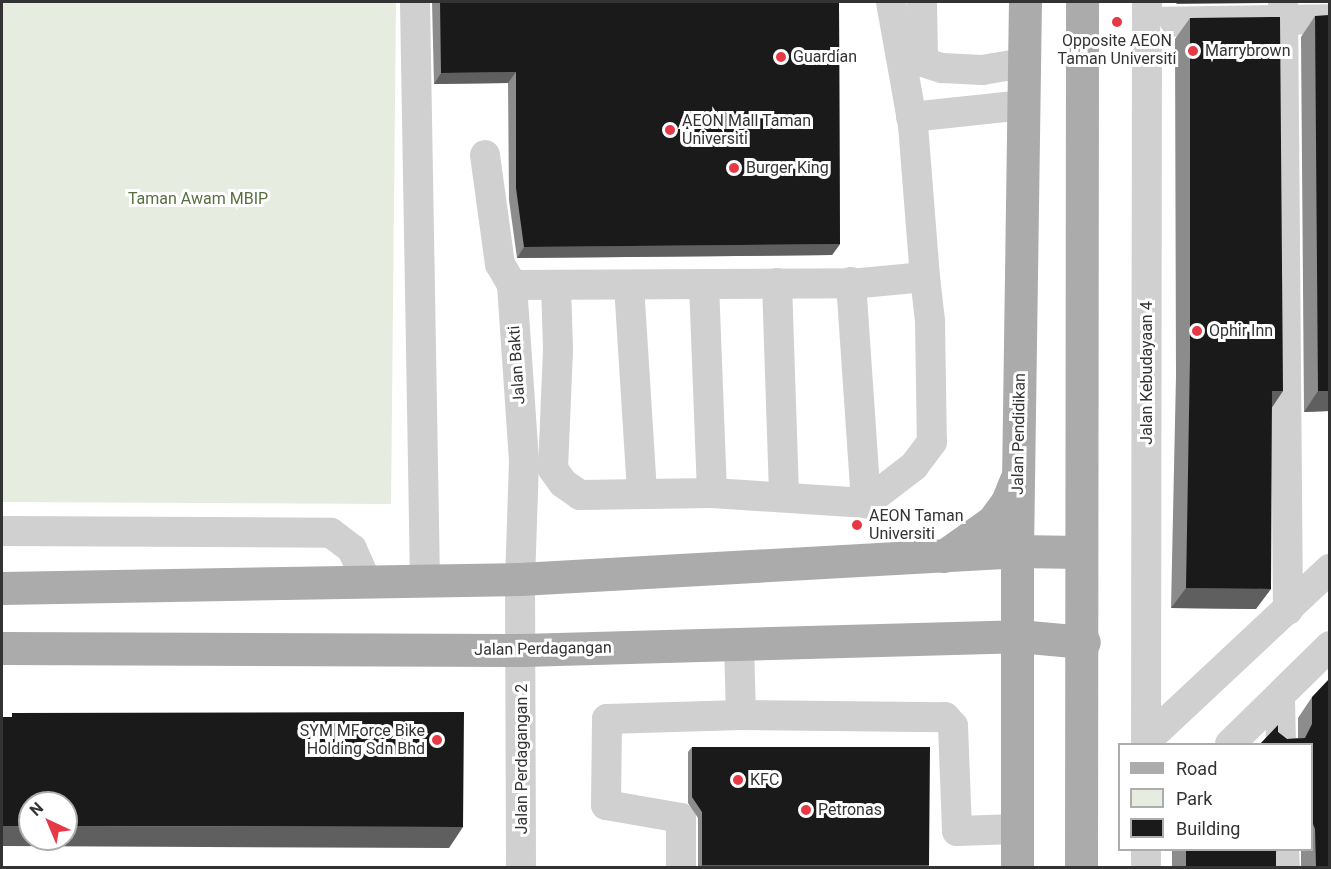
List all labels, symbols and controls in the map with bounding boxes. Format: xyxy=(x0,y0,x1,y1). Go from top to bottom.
marker: Opposite AEON Taman Universiti xyxy=(1110,15,1124,29)
place label: Opposite AEON Taman Universiti xyxy=(1058,31,1176,69)
place label: Marrybrown xyxy=(1205,41,1290,61)
marker: Marrybrown xyxy=(1186,44,1200,58)
place label: Guardian xyxy=(793,47,857,67)
marker: Guardian xyxy=(774,50,788,64)
place label: AEON Mall Taman Universiti xyxy=(682,111,811,149)
marker: AEON Mall Taman Universiti xyxy=(663,123,677,137)
place label: Burger King xyxy=(746,158,829,178)
marker: Burger King xyxy=(727,161,741,175)
park label: Taman Awam MBIP xyxy=(128,189,268,209)
street label: Jalan Kebudayaan 4 xyxy=(1137,301,1157,445)
place label: Ophir Inn xyxy=(1209,321,1273,341)
marker: Ophir Inn xyxy=(1190,324,1204,338)
street label: Jalan Bakti xyxy=(505,325,529,405)
street label: Jalan Pendidikan xyxy=(1008,373,1030,495)
place label: AEON Taman Universiti xyxy=(869,506,964,544)
marker: AEON Taman Universiti xyxy=(850,518,864,532)
street label: Jalan Perdagangan xyxy=(474,638,612,660)
street label: Jalan Perdagangan 2 xyxy=(512,684,532,834)
place label: SYM MForce Bike Holding Sdn Bhd xyxy=(300,721,425,759)
marker: SYM MForce Bike Holding Sdn Bhd xyxy=(430,733,444,747)
legend xyxy=(1118,743,1313,851)
text: Road xyxy=(1176,758,1217,779)
place label: KFC xyxy=(750,770,779,790)
marker: KFC xyxy=(731,773,745,787)
text: Park xyxy=(1176,788,1212,809)
north arrow xyxy=(18,791,78,851)
text: N xyxy=(26,798,47,820)
place label: Petronas xyxy=(818,800,882,820)
marker: Petronas xyxy=(799,803,813,817)
text: Building xyxy=(1176,818,1240,839)

